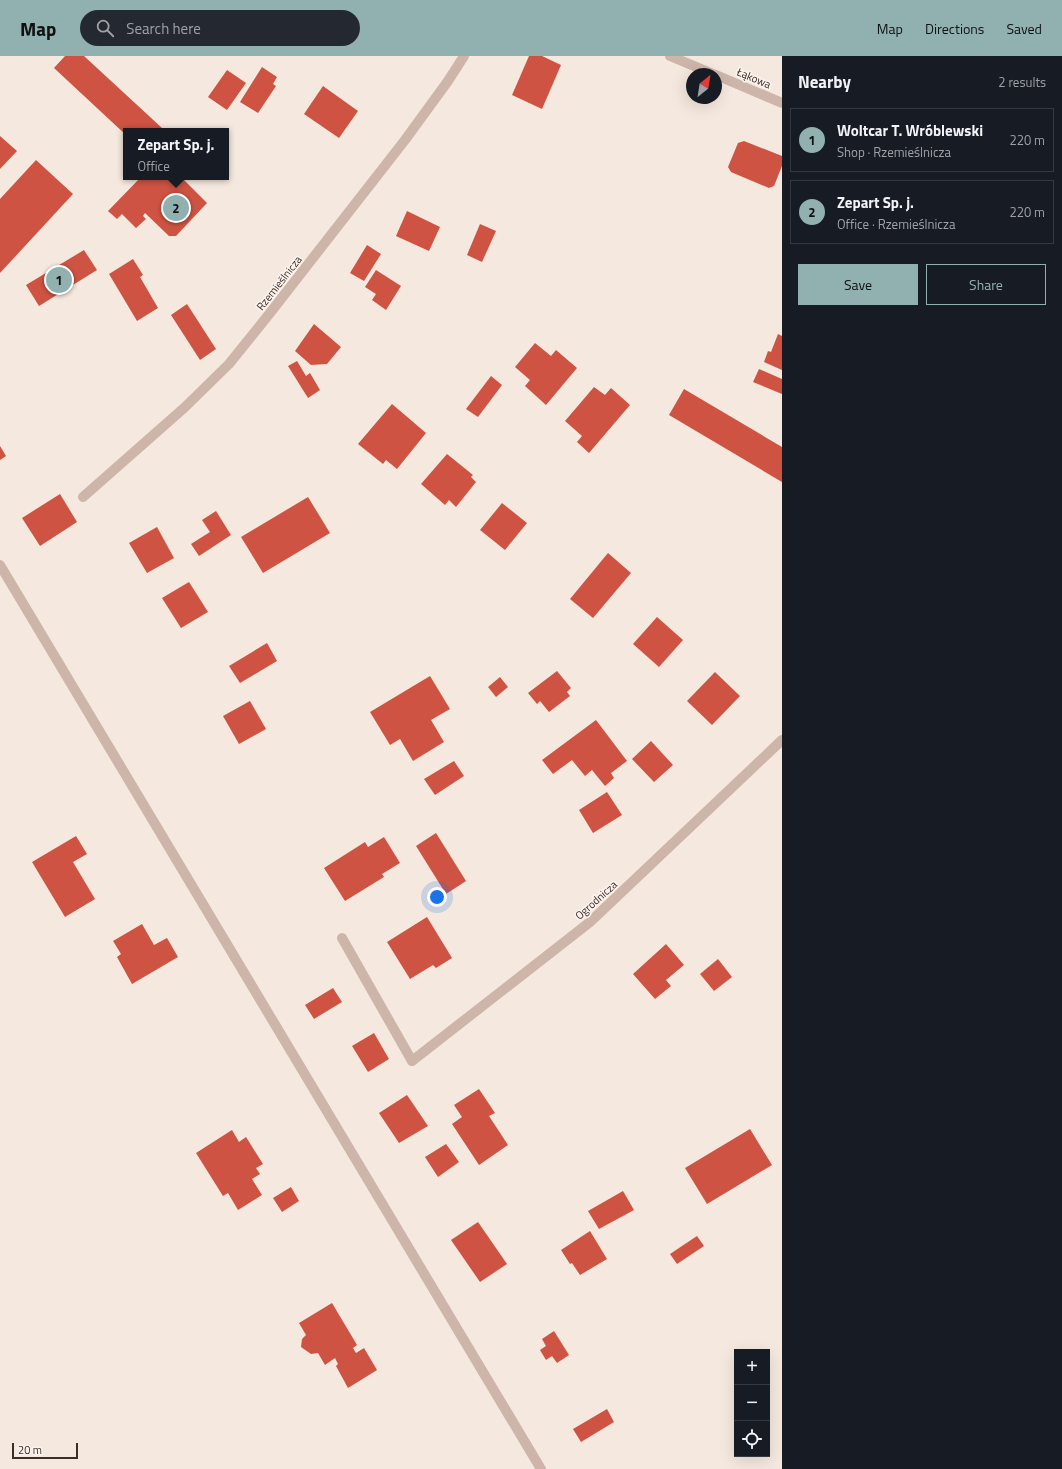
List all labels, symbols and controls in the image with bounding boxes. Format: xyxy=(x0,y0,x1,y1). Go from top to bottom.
search box xyxy=(80,10,360,46)
text: Map xyxy=(20,14,56,43)
icon: search xyxy=(94,17,116,39)
text: Search here xyxy=(126,17,201,40)
text: Map xyxy=(877,18,903,39)
text: Directions xyxy=(925,18,984,39)
text: Saved xyxy=(1006,18,1042,39)
street label: Łąkowa xyxy=(734,63,774,92)
north arrow xyxy=(686,68,722,104)
text: Nearby xyxy=(798,69,851,95)
text: 2 results xyxy=(998,72,1046,92)
text: Woltcar T. Wróblewski xyxy=(837,119,983,142)
popup xyxy=(123,128,229,180)
text: 1 xyxy=(808,130,816,150)
text: 220 m xyxy=(1009,130,1045,150)
text: Zepart Sp. j. xyxy=(138,133,214,156)
text: Shop · Rzemieślnicza xyxy=(837,142,951,162)
text: Office xyxy=(138,156,170,176)
text: Zepart Sp. j. xyxy=(837,191,914,214)
pin: 2 xyxy=(163,193,189,223)
text: 2 xyxy=(808,202,816,222)
text: 220 m xyxy=(1009,202,1045,222)
text: Office · Rzemieślnicza xyxy=(837,214,955,234)
street label: Rzemieślnicza xyxy=(252,252,306,314)
button: Save xyxy=(798,264,918,305)
button: Share xyxy=(926,264,1046,305)
pin: 1 xyxy=(46,265,72,295)
street label: Ogrodnicza xyxy=(571,876,621,923)
your location xyxy=(427,887,447,907)
map controls xyxy=(734,1349,770,1457)
button: + xyxy=(734,1349,770,1385)
button: − xyxy=(734,1385,770,1421)
button: locate xyxy=(734,1421,770,1457)
scale bar xyxy=(12,1441,78,1460)
text: 20 m xyxy=(18,1442,42,1458)

